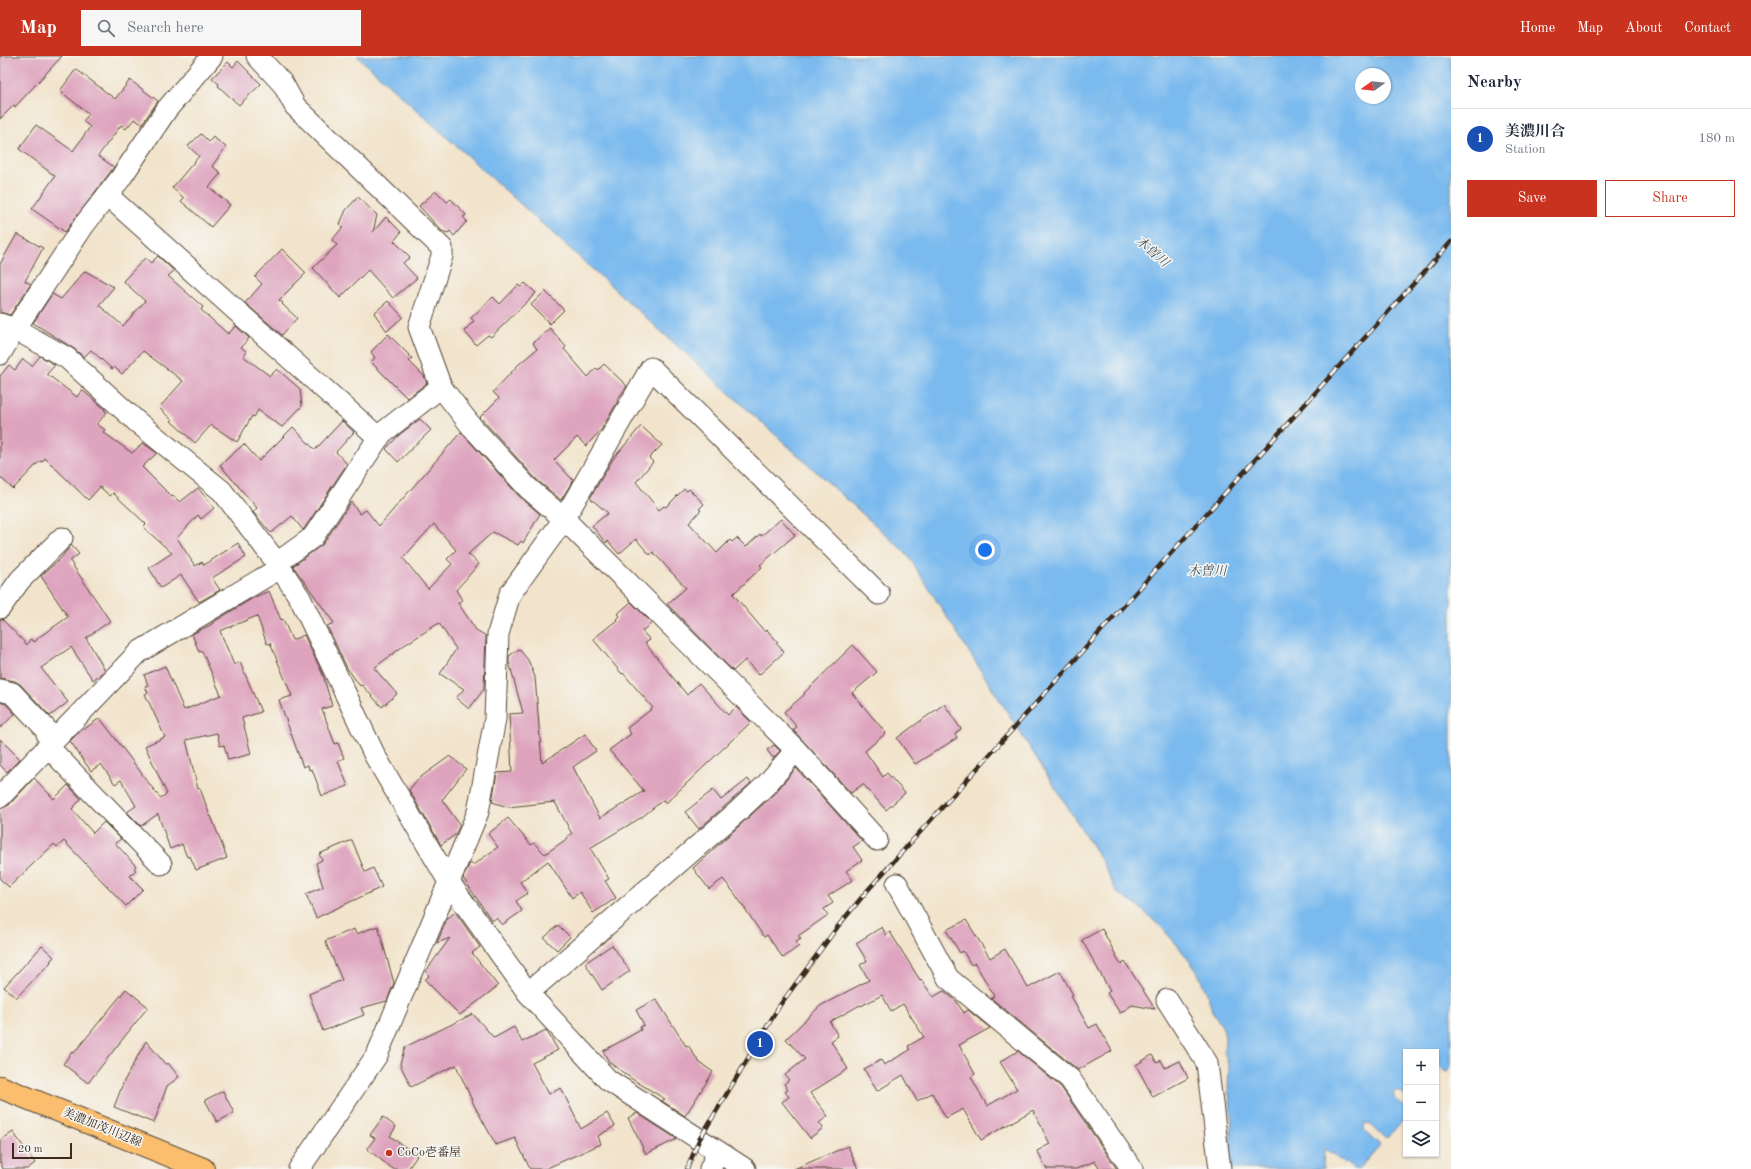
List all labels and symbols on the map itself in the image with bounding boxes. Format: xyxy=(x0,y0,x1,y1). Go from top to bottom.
north arrow xyxy=(1355,68,1391,104)
water label: 木曽川 xyxy=(1133,234,1173,271)
your location xyxy=(975,540,995,560)
water label: 木曽川 xyxy=(1187,564,1228,578)
pin: 1 xyxy=(747,1029,773,1059)
street label: 美濃加茂川辺線 xyxy=(61,1105,144,1149)
scale bar xyxy=(12,1141,72,1160)
place label: CoCo壱番屋 xyxy=(397,1145,461,1159)
marker: CoCo壱番屋 xyxy=(384,1148,394,1158)

